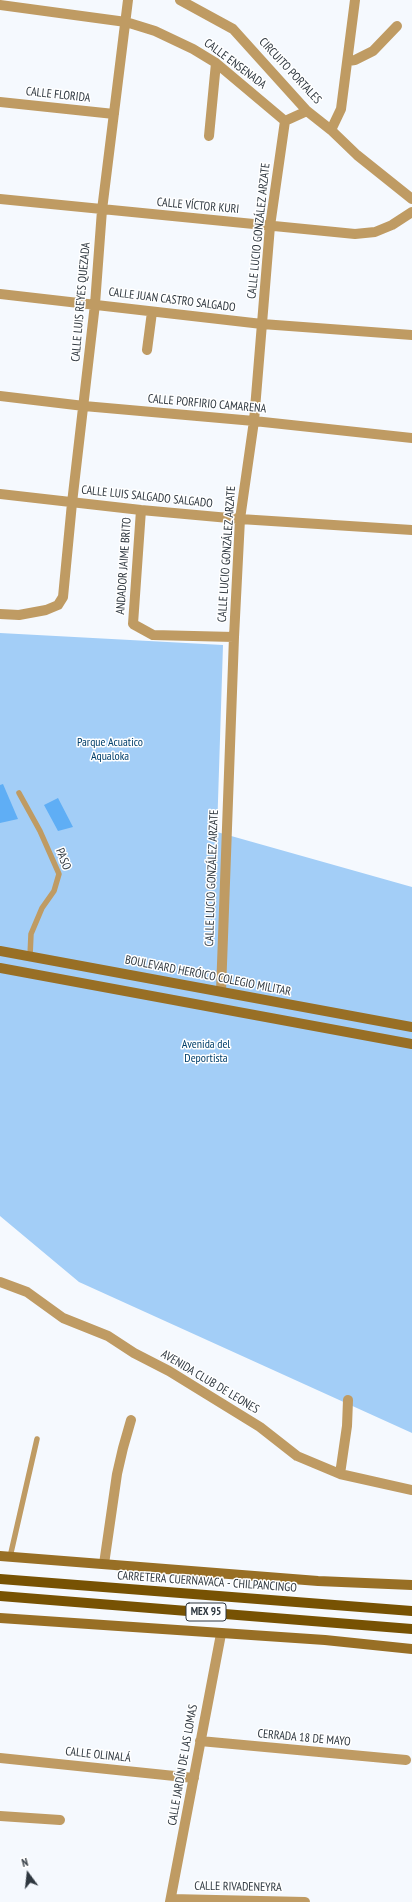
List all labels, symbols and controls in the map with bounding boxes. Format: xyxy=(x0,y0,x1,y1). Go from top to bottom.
street label: CIRCUITO PORTALES xyxy=(256,35,324,107)
street label: CALLE ENSENADA xyxy=(201,36,269,92)
street label: CALLE FLORIDA xyxy=(25,84,91,106)
street label: CALLE LUCIO GONZÁLEZ ARZATE xyxy=(245,162,273,300)
street label: CALLE VÍCTOR KURI xyxy=(156,195,240,217)
street label: CALLE LUIS REYES QUEZADA xyxy=(69,242,93,362)
street label: CALLE JUAN CASTRO SALGADO xyxy=(108,285,236,315)
street label: CALLE PORFIRIO CAMARENA xyxy=(147,392,267,416)
street label: CALLE LUIS SALGADO SALGADO xyxy=(81,483,213,511)
street label: CALLE LUCIO GONZÁLEZ ARZATE xyxy=(215,485,239,623)
street label: ANDADOR JAIME BRITO xyxy=(113,517,135,615)
park label: Parque Acuatico Aqualoka xyxy=(77,736,143,764)
street label: CALLE LUCIO GONZÁLEZ ARZATE xyxy=(202,809,222,947)
street label: PASO xyxy=(52,846,74,872)
street label: BOULEVARD HERÓICO COLEGIO MILITAR xyxy=(124,953,292,999)
park label: Avenida del Deportista xyxy=(182,1038,230,1066)
street label: AVENIDA CLUB DE LEONES xyxy=(158,1347,262,1417)
street label: CARRETERA CUERNAVACA - CHILPANCINGO xyxy=(117,1569,297,1595)
road number: MEX 95 xyxy=(186,1603,226,1621)
street label: CALLE JARDÍN DE LAS LOMAS xyxy=(165,1703,201,1827)
street label: CERRADA 18 DE MAYO xyxy=(257,1727,351,1749)
street label: CALLE OLINALÁ xyxy=(65,1744,131,1766)
north arrow xyxy=(8,1854,48,1894)
text: N xyxy=(20,1855,30,1870)
street label: CALLE RIVADENEYRA xyxy=(194,1879,282,1895)

